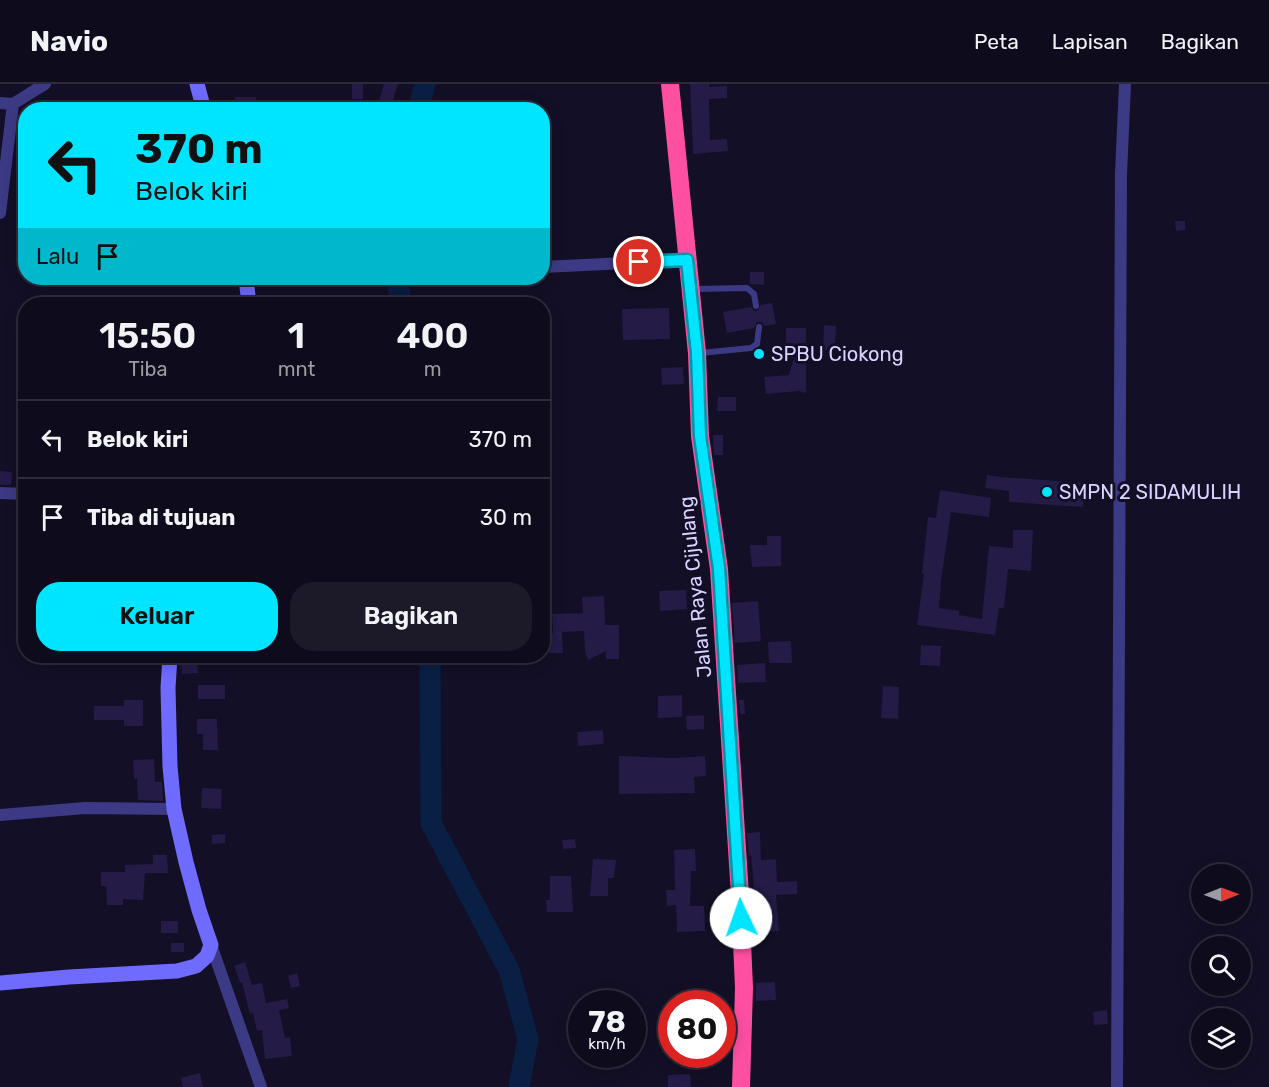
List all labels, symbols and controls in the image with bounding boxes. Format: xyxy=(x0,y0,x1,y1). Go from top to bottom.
text: Navio xyxy=(30,25,108,58)
text: Peta xyxy=(974,29,1019,54)
text: Lapisan xyxy=(1052,29,1128,54)
text: Bagikan xyxy=(1161,29,1239,54)
text: 370 m xyxy=(135,124,263,174)
icon: left xyxy=(36,126,114,204)
text: Belok kiri xyxy=(135,175,248,207)
pin xyxy=(613,236,664,287)
icon: arrive xyxy=(91,240,124,273)
text: Lalu xyxy=(36,243,79,270)
icon: arrive xyxy=(622,245,655,278)
text: 15:50 xyxy=(99,314,196,357)
text: 1 xyxy=(288,314,305,357)
text: 400 xyxy=(397,314,469,357)
place label: SPBU Ciokong xyxy=(771,342,904,366)
marker: SPBU Ciokong xyxy=(752,347,766,361)
text: Tiba xyxy=(128,357,167,381)
text: mnt xyxy=(278,357,315,381)
text: m xyxy=(424,357,441,381)
icon: left xyxy=(36,423,69,456)
text: Belok kiri xyxy=(87,426,188,453)
text: 370 m xyxy=(469,426,532,453)
place label: SMPN 2 SIDAMULIH xyxy=(1059,480,1241,504)
marker: SMPN 2 SIDAMULIH xyxy=(1040,485,1054,499)
street label: Jalan Raya Cijulang xyxy=(674,495,716,679)
icon: arrive xyxy=(36,501,69,534)
text: Tiba di tujuan xyxy=(87,504,235,531)
text: 30 m xyxy=(480,504,532,531)
button: Keluar xyxy=(36,582,278,651)
button: Bagikan xyxy=(290,582,532,651)
north arrow xyxy=(1191,864,1251,924)
map controls xyxy=(1191,864,1251,1068)
position arrow xyxy=(709,886,773,950)
button: search xyxy=(1191,936,1251,996)
speed limit sign: 80 xyxy=(658,990,736,1068)
text: 78 xyxy=(588,1004,626,1040)
button: layers xyxy=(1191,1008,1251,1068)
text: km/h xyxy=(588,1035,626,1053)

